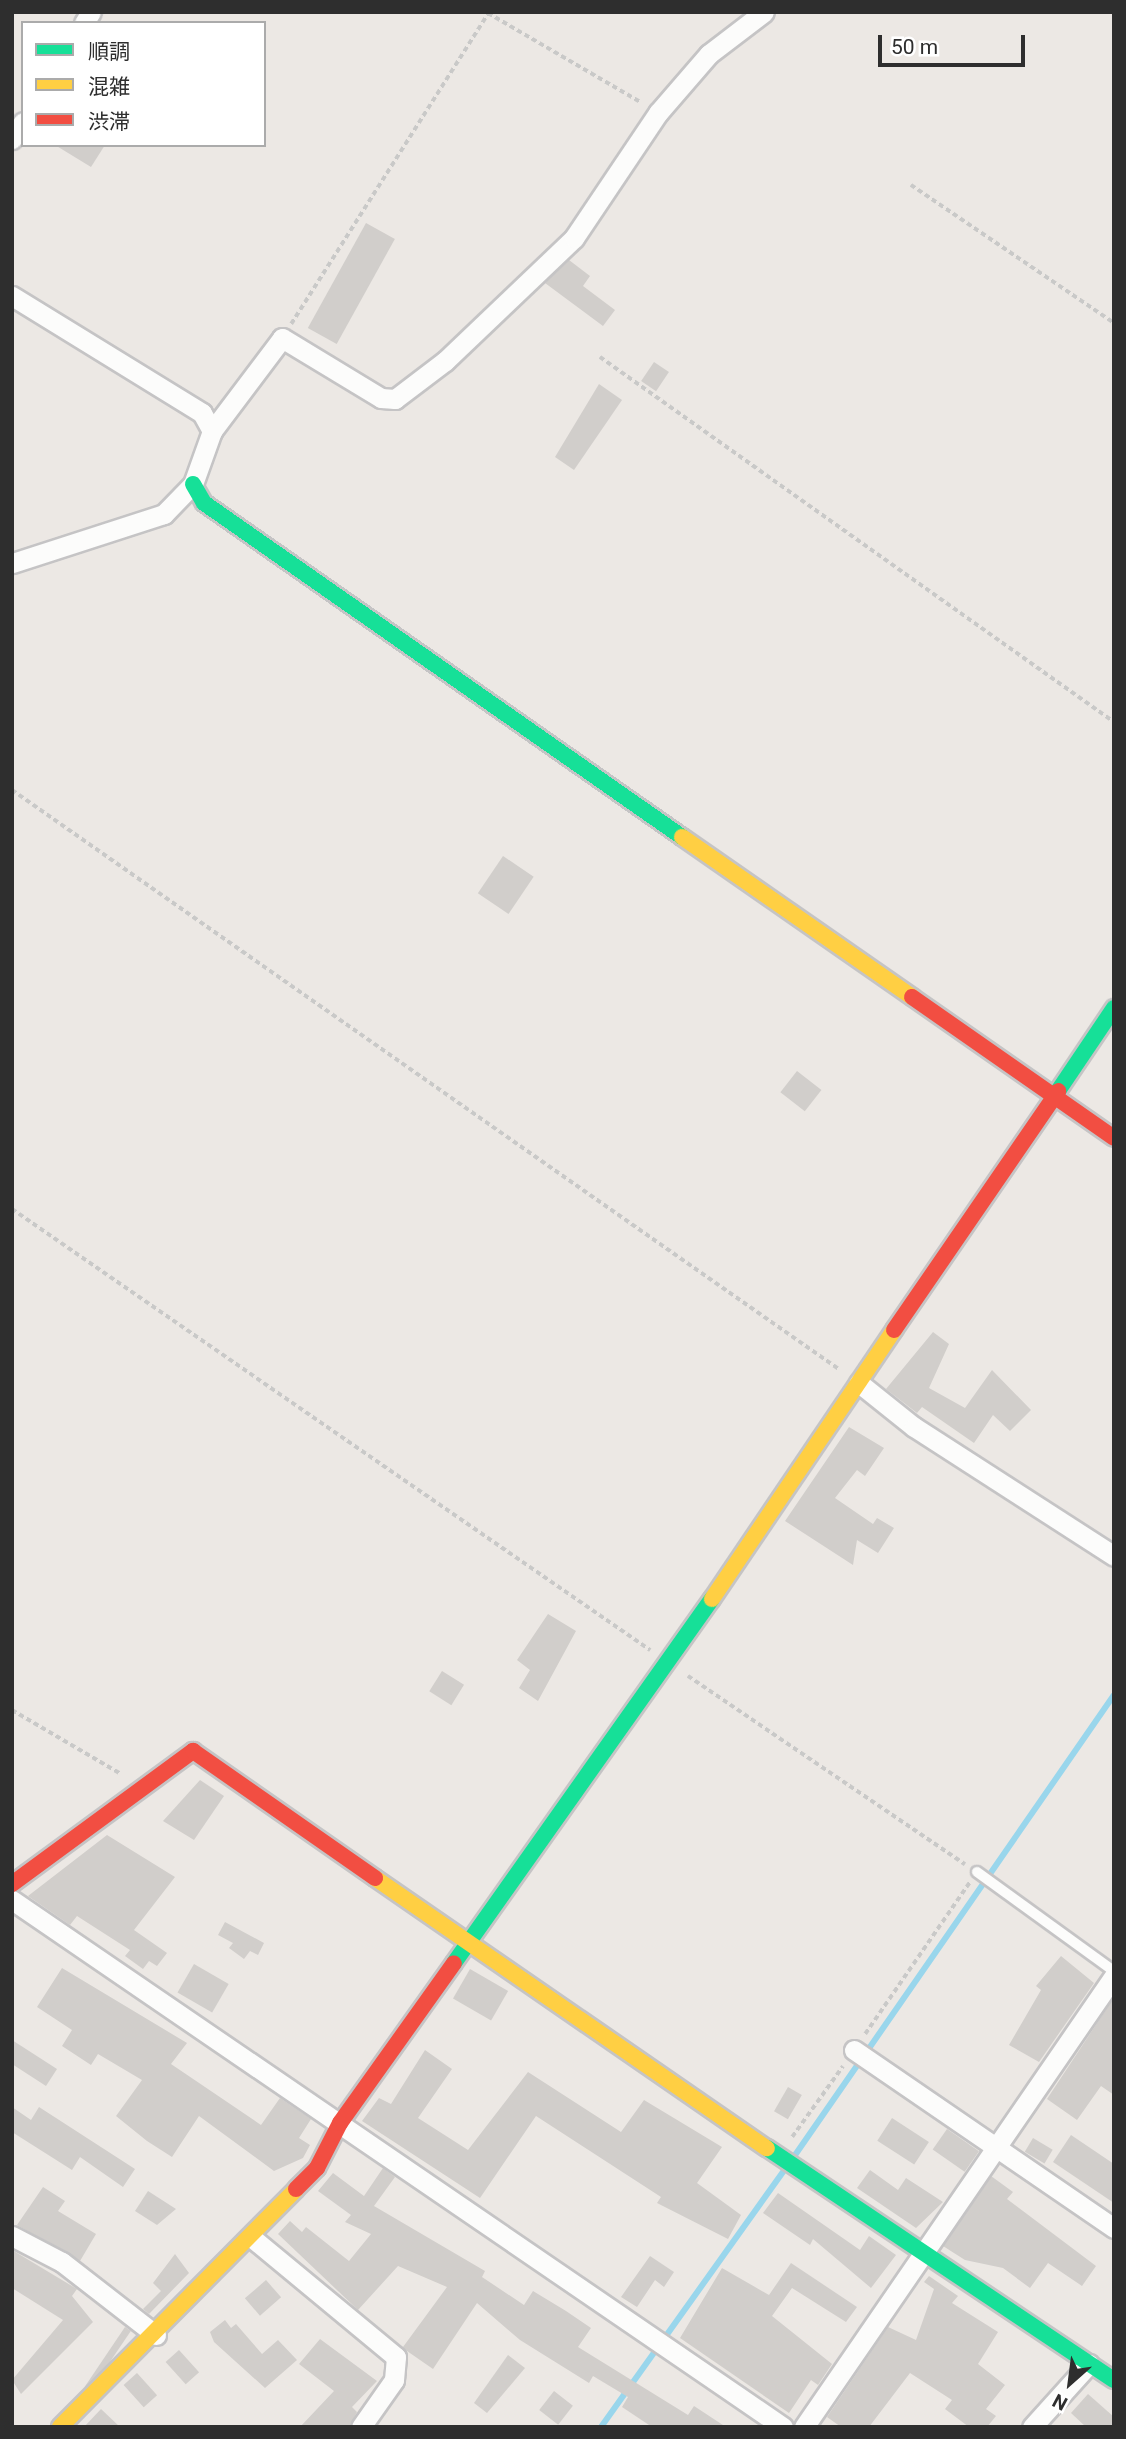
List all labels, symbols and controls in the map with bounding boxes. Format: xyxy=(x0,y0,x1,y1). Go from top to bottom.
legend xyxy=(21,21,266,147)
scale bar xyxy=(881,21,1028,65)
text: 50 m xyxy=(891,35,938,59)
text: 順調 xyxy=(88,40,130,64)
text: 混雑 xyxy=(88,75,130,99)
text: 渋滞 xyxy=(88,110,130,134)
north arrow xyxy=(1035,2348,1105,2418)
text: N xyxy=(1049,2389,1071,2415)

